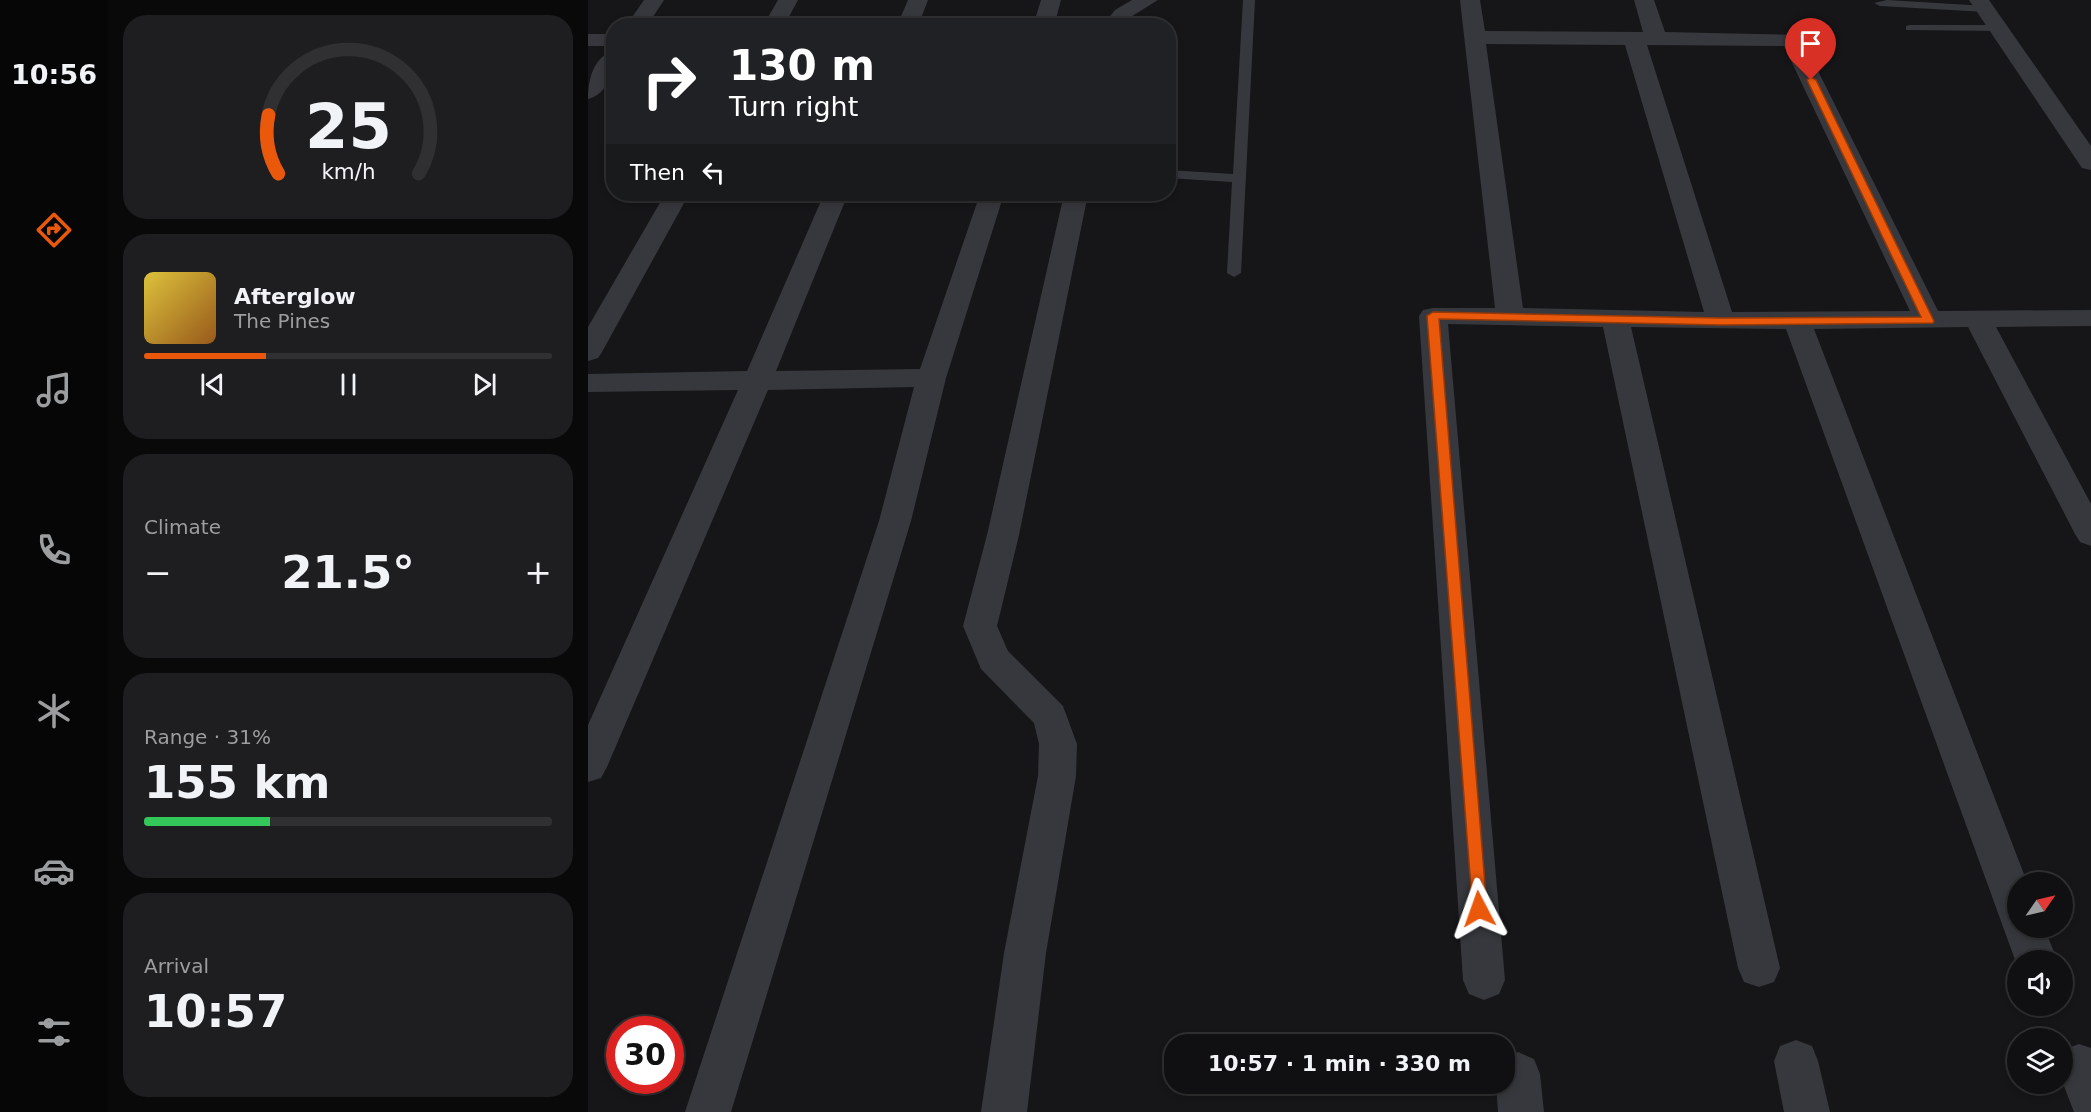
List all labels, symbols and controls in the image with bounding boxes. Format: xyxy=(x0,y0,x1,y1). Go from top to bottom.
pin xyxy=(1785,18,1836,80)
icon: arrive xyxy=(1794,27,1827,60)
text: 130 m xyxy=(729,41,875,90)
icon: right xyxy=(630,42,708,120)
text: 10:56 xyxy=(11,59,97,90)
text: 25 xyxy=(305,90,391,163)
text: Turn right xyxy=(729,91,858,122)
icon: left xyxy=(697,156,730,189)
text: km/h xyxy=(321,160,375,185)
text: Then xyxy=(630,160,685,185)
icon: directions xyxy=(33,209,75,251)
text: Afterglow xyxy=(234,284,356,309)
text: The Pines xyxy=(234,309,330,333)
icon: previous xyxy=(196,368,229,401)
icon: pause xyxy=(332,368,365,401)
icon: next xyxy=(468,368,501,401)
icon: music xyxy=(33,369,75,411)
text: Climate xyxy=(144,515,221,539)
icon: phone xyxy=(33,529,75,571)
text: 21.5° xyxy=(281,546,415,599)
text: − xyxy=(144,553,172,592)
text: + xyxy=(524,553,552,592)
icon: climate xyxy=(33,690,75,732)
text: Range · 31% xyxy=(144,725,271,749)
text: 155 km xyxy=(144,756,330,809)
icon: car xyxy=(33,850,75,892)
north arrow xyxy=(2007,872,2073,938)
map controls xyxy=(2007,872,2073,1094)
position arrow xyxy=(1447,877,1511,941)
button: sound xyxy=(2007,950,2073,1016)
text: Arrival xyxy=(144,954,209,978)
text: 10:57 xyxy=(144,985,287,1038)
icon: filters xyxy=(33,1011,75,1053)
speed limit sign: 30 xyxy=(606,1016,684,1094)
button: layers xyxy=(2007,1028,2073,1094)
text: 10:57 · 1 min · 330 m xyxy=(1208,1051,1471,1076)

